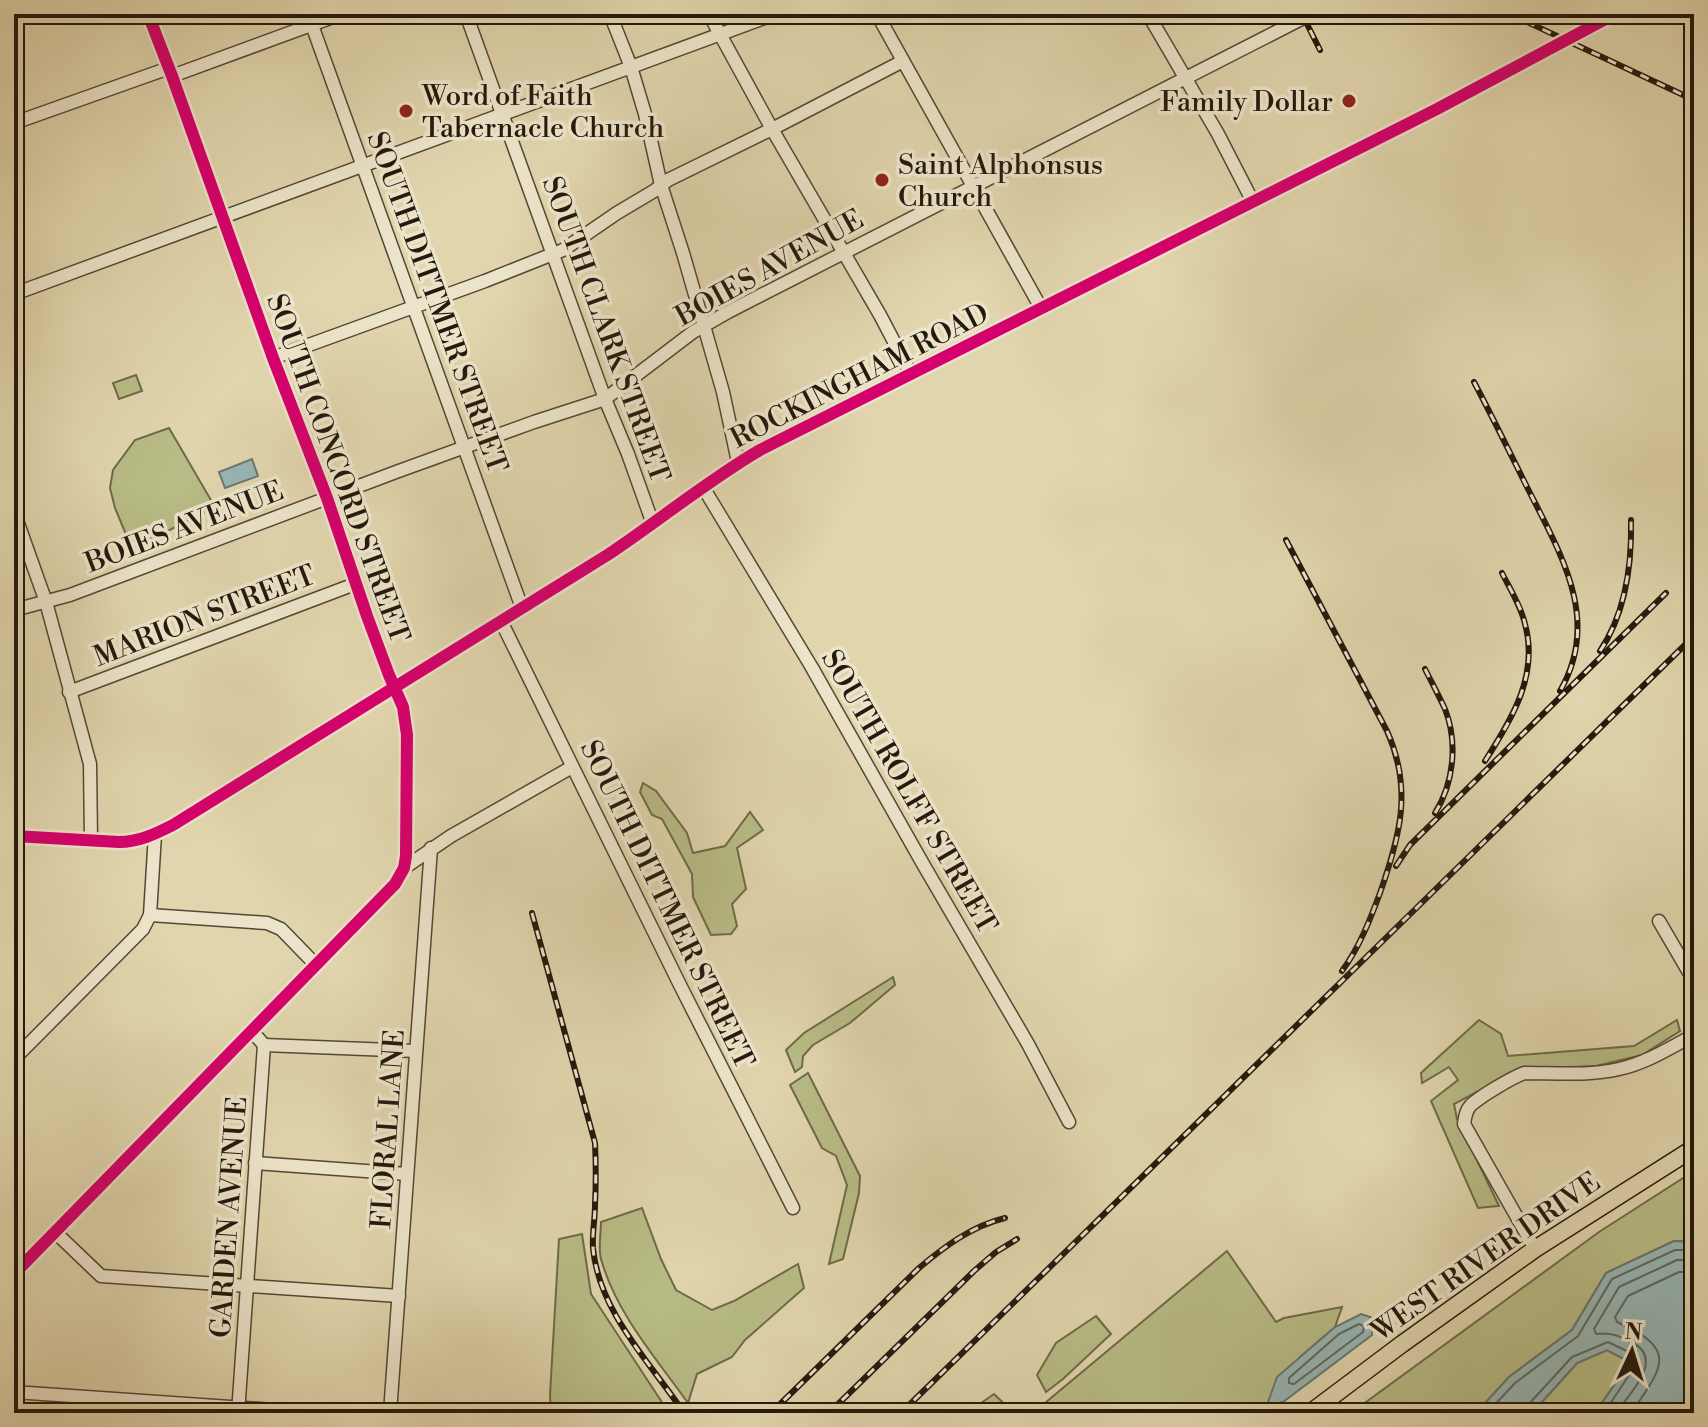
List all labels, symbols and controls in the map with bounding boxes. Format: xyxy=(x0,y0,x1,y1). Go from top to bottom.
place label: Word of Faith Tabernacle Church xyxy=(421,79,664,146)
place label: Family Dollar xyxy=(1160,85,1333,120)
marker: Family Dollar xyxy=(1340,92,1358,110)
marker: Word of Faith Tabernacle Church xyxy=(397,102,415,120)
street label: SOUTH DITTMER STREET xyxy=(358,127,515,478)
place label: Saint Alphonsus Church xyxy=(898,148,1103,215)
marker: Saint Alphonsus Church xyxy=(873,171,891,189)
street label: SOUTH CLARK STREET xyxy=(534,172,677,487)
street label: BOIES AVENUE xyxy=(669,202,870,335)
street label: SOUTH CONCORD STREET xyxy=(258,289,417,648)
street label: ROCKINGHAM ROAD xyxy=(725,296,995,457)
street label: BOIES AVENUE xyxy=(80,474,289,582)
street label: MARION STREET xyxy=(89,558,320,675)
street label: SOUTH ROLFF STREET xyxy=(813,644,1004,940)
street label: SOUTH DITTMER STREET xyxy=(572,735,761,1074)
street label: FLORAL LANE xyxy=(364,1028,413,1230)
street label: GARDEN AVENUE xyxy=(204,1095,255,1339)
street label: WEST RIVER DRIVE xyxy=(1364,1165,1607,1350)
north arrow xyxy=(1592,1311,1672,1391)
text: N xyxy=(1624,1318,1644,1347)

